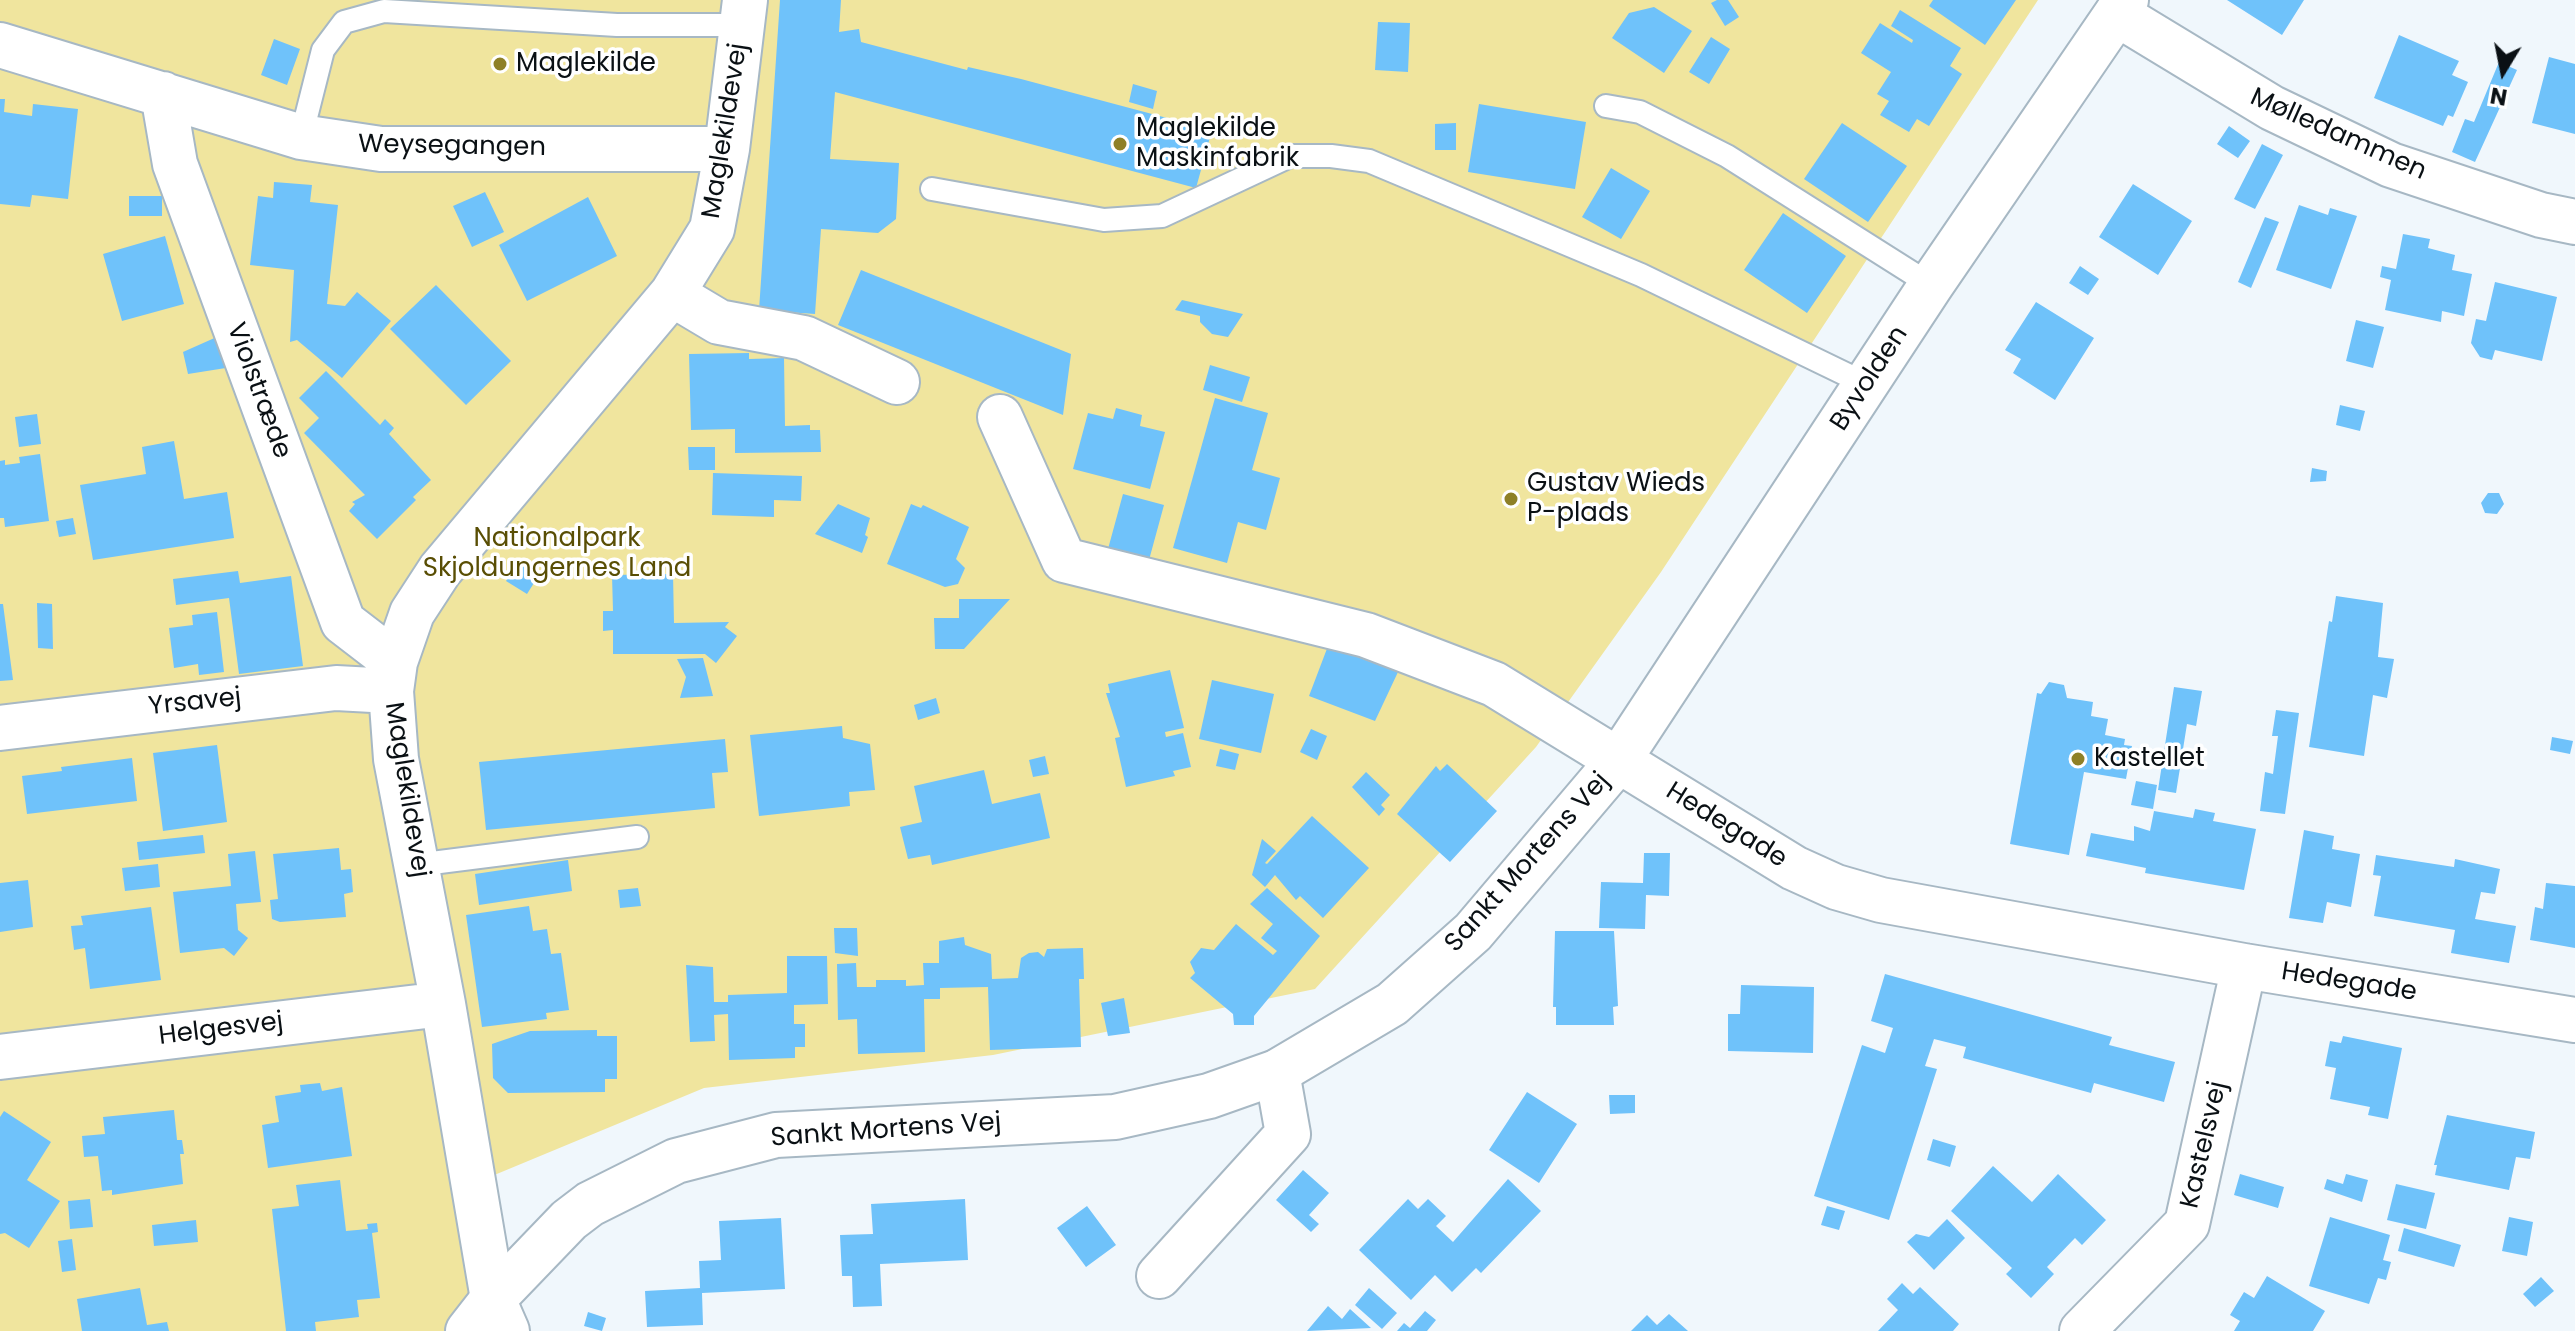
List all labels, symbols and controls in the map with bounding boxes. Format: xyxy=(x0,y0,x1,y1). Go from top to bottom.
north arrow xyxy=(2463,32,2543,112)
street label: Maglekildevej xyxy=(697,41,755,221)
place label: Maglekilde xyxy=(516,48,656,80)
marker: Maglekilde xyxy=(491,55,509,73)
text: N xyxy=(2488,79,2510,113)
street label: Mølledammen xyxy=(2245,82,2431,188)
place label: Maglekilde Maskinfabrik xyxy=(1136,113,1299,174)
street label: Weysegangen xyxy=(358,130,546,164)
marker: Maglekilde Maskinfabrik xyxy=(1111,135,1129,153)
street label: Violstræde xyxy=(219,319,297,463)
street label: Byvolden xyxy=(1825,321,1915,437)
place label: Gustav Wieds P-plads xyxy=(1527,468,1705,530)
marker: Gustav Wieds P-plads xyxy=(1502,490,1520,508)
park label: Nationalpark Skjoldungernes Land xyxy=(423,523,691,584)
street label: Yrsavej xyxy=(147,683,243,723)
street label: Maglekildevej xyxy=(377,700,435,880)
place label: Kastellet xyxy=(2094,743,2205,775)
marker: Kastellet xyxy=(2069,750,2087,768)
street label: Sankt Mortens Vej xyxy=(1439,767,1617,959)
street label: Hedegade xyxy=(1660,777,1792,875)
street label: Hedegade xyxy=(2279,957,2419,1009)
street label: Helgesvej xyxy=(157,1007,285,1053)
street label: Kastelsvej xyxy=(2175,1078,2235,1212)
street label: Sankt Mortens Vej xyxy=(770,1107,1002,1155)

